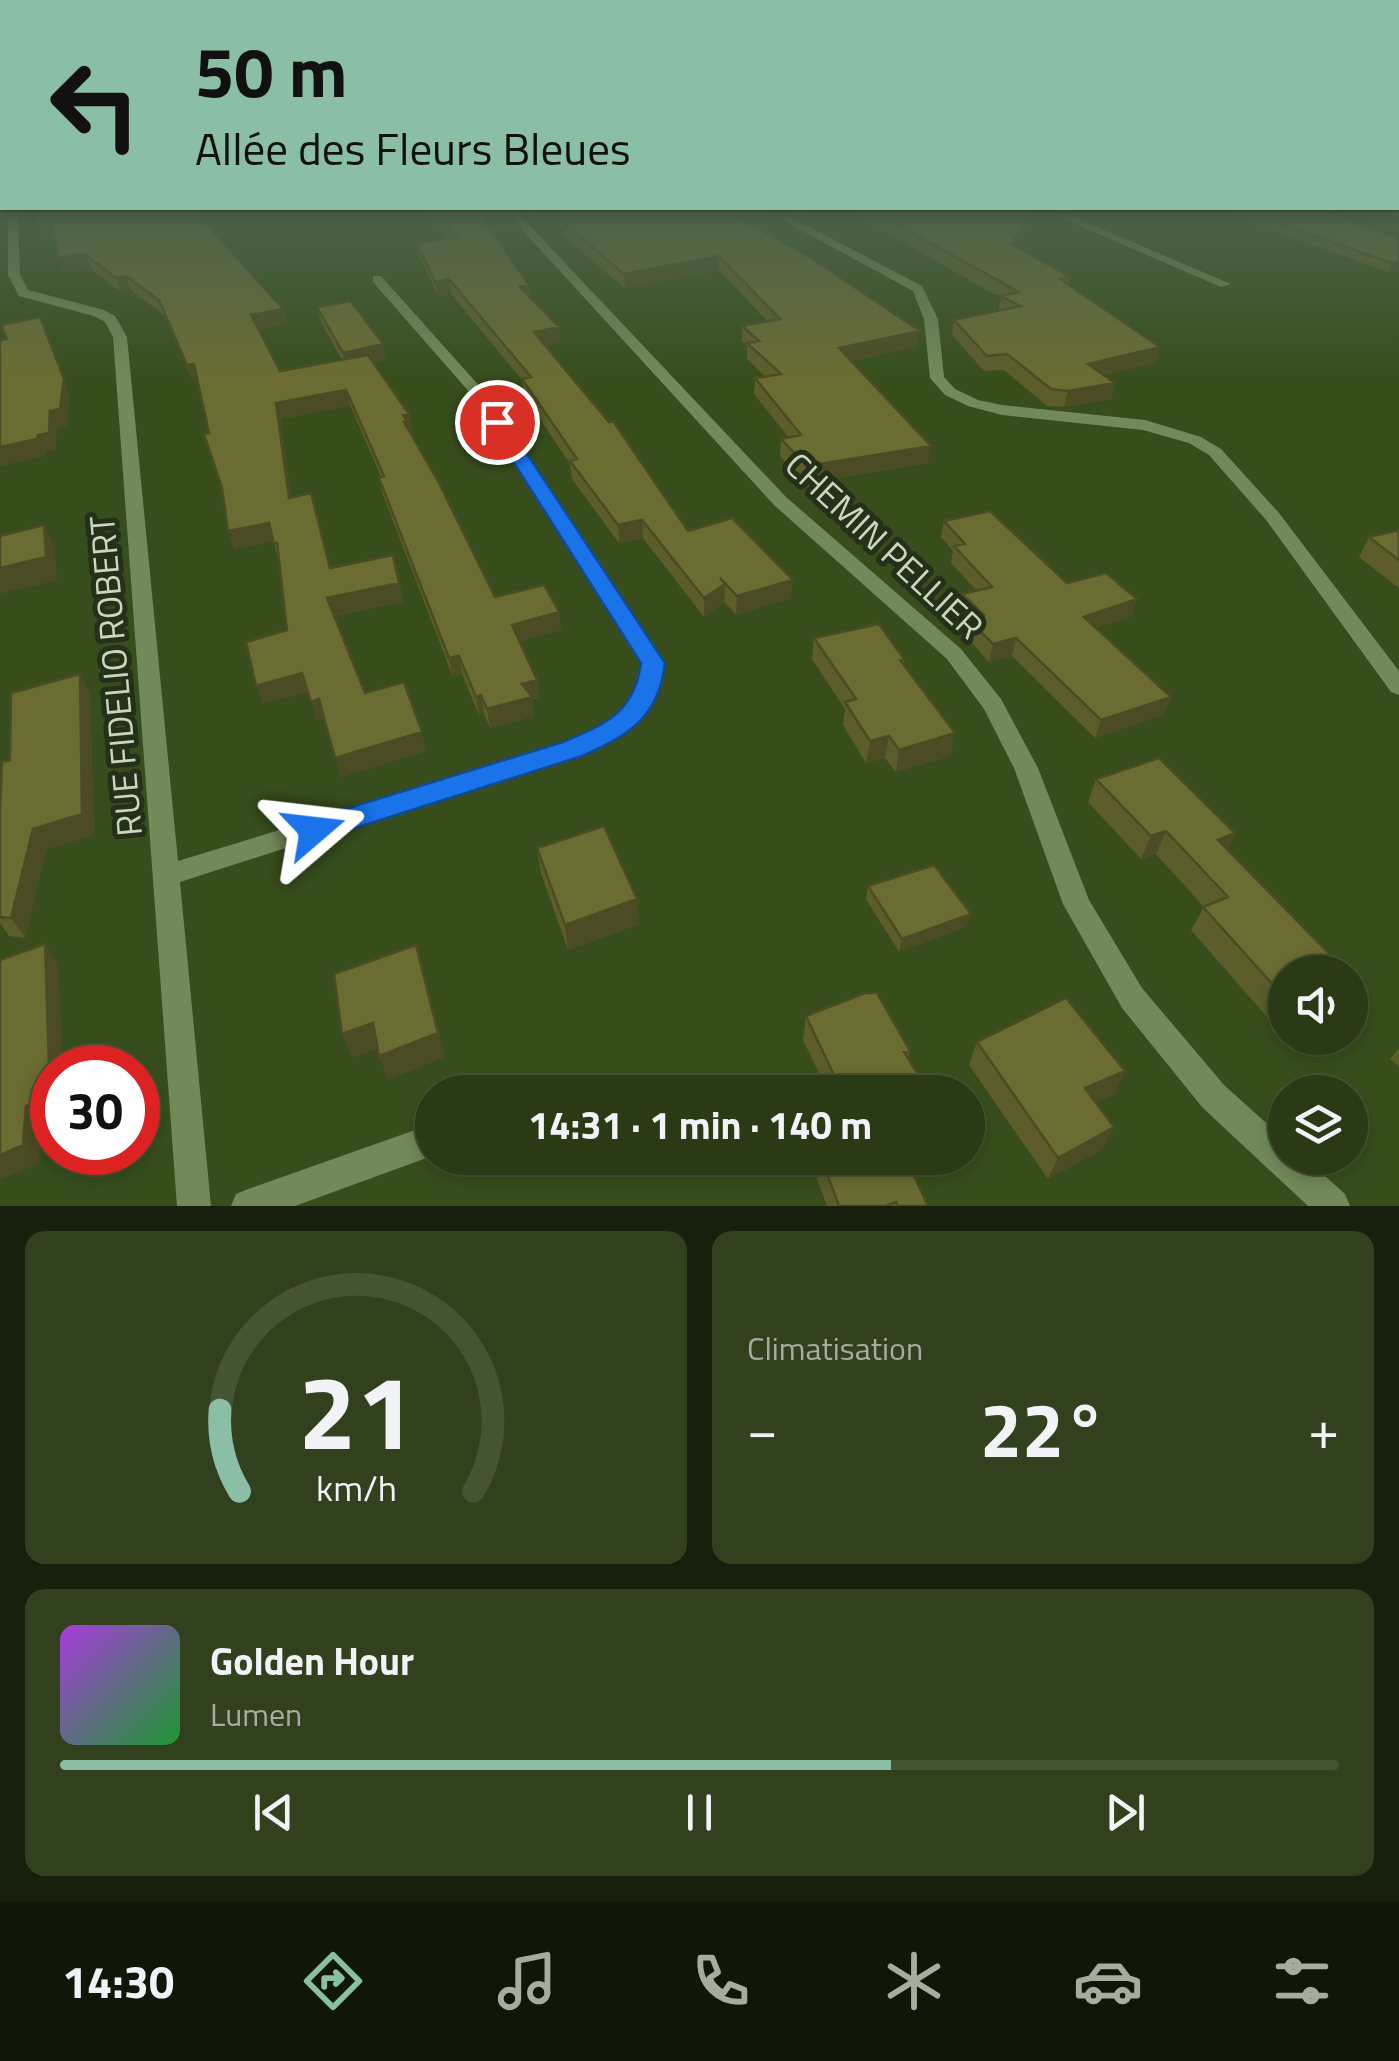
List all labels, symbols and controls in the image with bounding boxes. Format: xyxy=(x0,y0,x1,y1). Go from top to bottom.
text: 50 m xyxy=(195,18,348,124)
icon: left xyxy=(30,40,160,170)
text: Allée des Fleurs Bleues xyxy=(195,114,631,182)
pin xyxy=(455,380,540,465)
icon: arrive xyxy=(470,395,525,450)
street label: CHEMIN PELLIER xyxy=(773,439,996,652)
street label: RUE FIDELIO ROBERT xyxy=(74,514,156,839)
position arrow xyxy=(262,778,366,882)
map controls xyxy=(1268,955,1368,1175)
button: sound xyxy=(1268,955,1368,1055)
speed limit sign: 30 xyxy=(30,1045,160,1175)
button: layers xyxy=(1268,1075,1368,1175)
text: 14:31 · 1 min · 140 m xyxy=(528,1096,872,1154)
text: Climatisation xyxy=(747,1324,923,1372)
text: 21 xyxy=(298,1331,414,1489)
text: 22° xyxy=(980,1372,1106,1486)
text: − xyxy=(747,1387,778,1470)
text: + xyxy=(1308,1387,1339,1470)
text: km/h xyxy=(316,1460,396,1515)
text: Golden Hour xyxy=(210,1632,414,1690)
text: Lumen xyxy=(210,1690,302,1738)
icon: previous xyxy=(246,1785,301,1840)
icon: pause xyxy=(672,1785,727,1840)
icon: next xyxy=(1098,1785,1153,1840)
icon: directions xyxy=(298,1946,368,2016)
icon: music xyxy=(492,1946,562,2016)
icon: phone xyxy=(686,1946,756,2016)
icon: climate xyxy=(879,1946,949,2016)
icon: car xyxy=(1073,1946,1143,2016)
icon: filters xyxy=(1267,1946,1337,2016)
text: 14:30 xyxy=(62,1947,174,2015)

